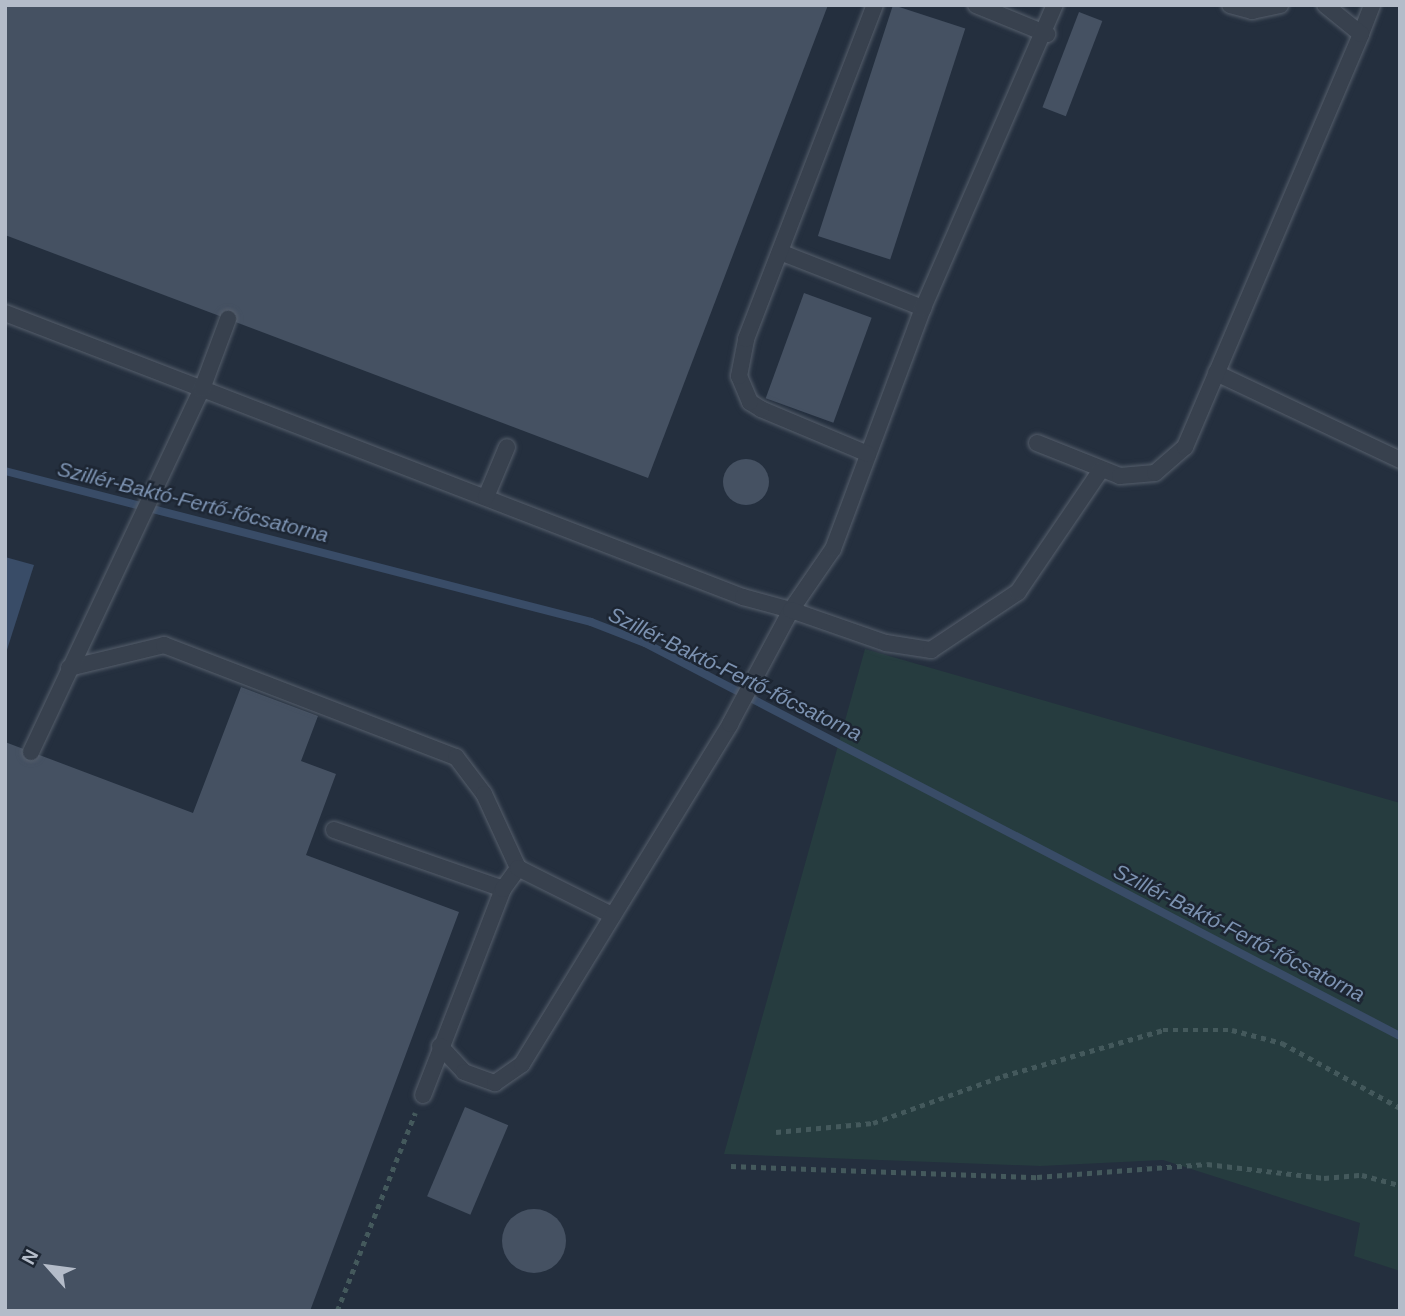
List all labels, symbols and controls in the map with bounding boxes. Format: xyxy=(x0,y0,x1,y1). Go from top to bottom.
water label: Szillér-Baktó-Fertő-főcsatorna xyxy=(55,456,331,548)
water label: Szillér-Baktó-Fertő-főcsatorna xyxy=(604,602,866,746)
water label: Szillér-Baktó-Fertő-főcsatorna xyxy=(1109,859,1369,1007)
north arrow xyxy=(14,1232,84,1302)
text: N xyxy=(18,1246,43,1268)

